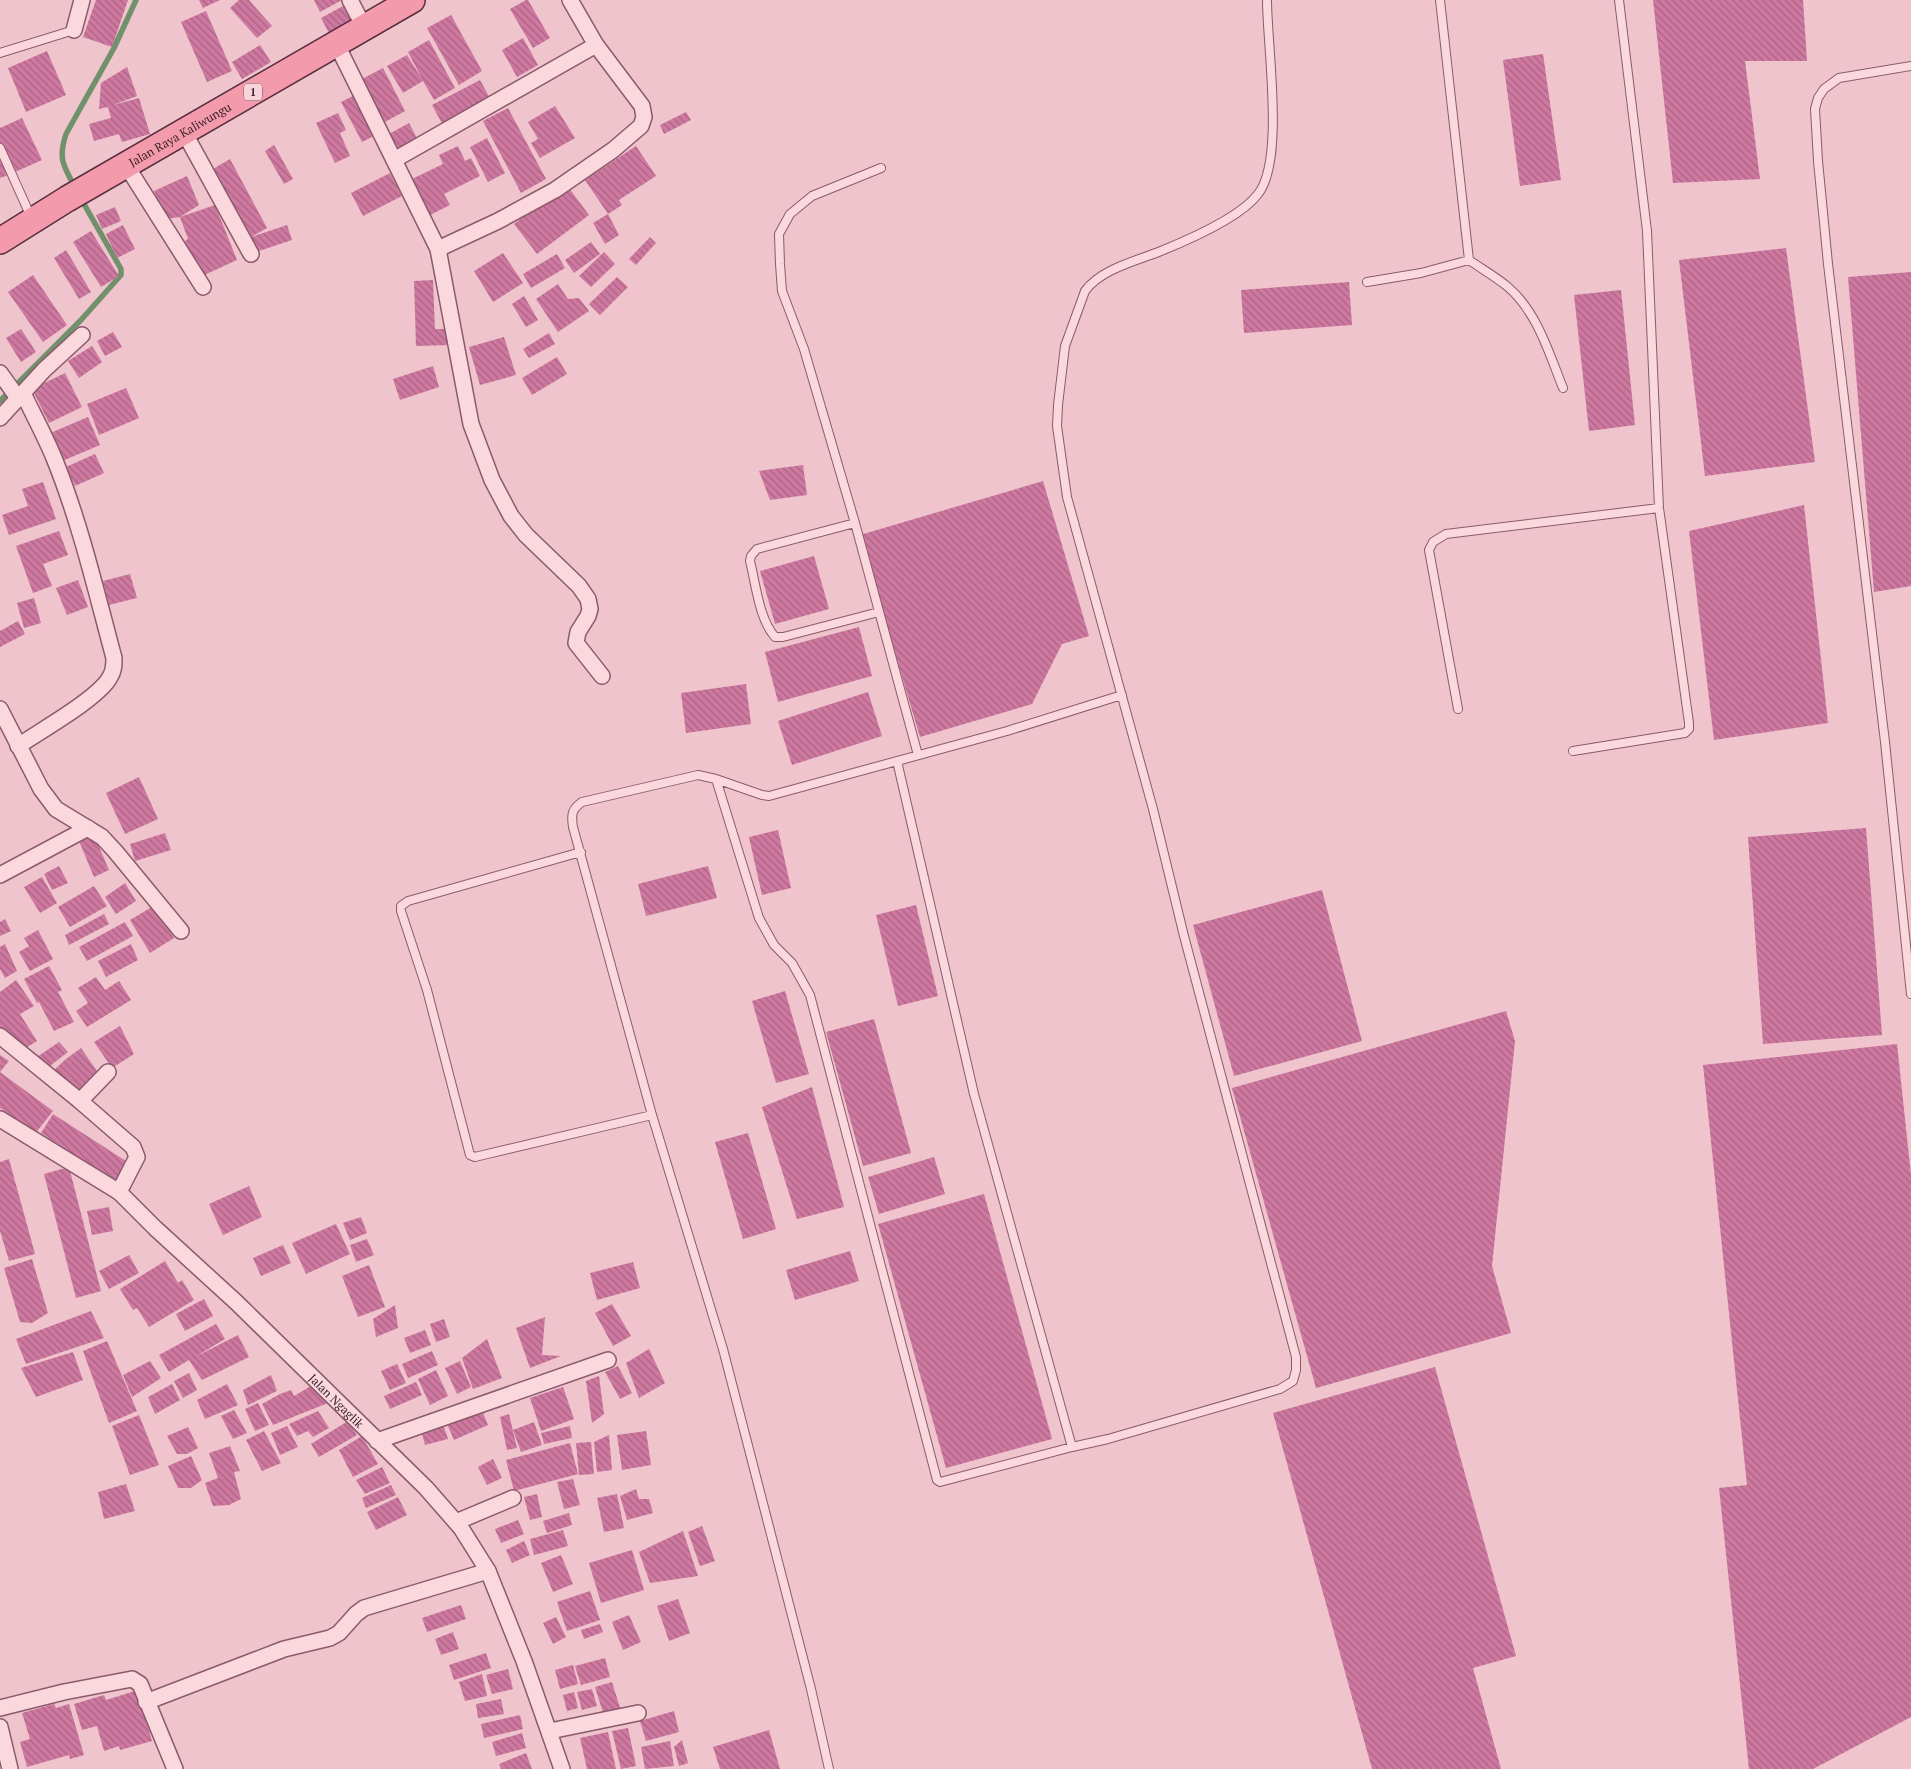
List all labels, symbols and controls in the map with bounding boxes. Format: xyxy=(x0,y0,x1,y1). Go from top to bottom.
road number: 1 xyxy=(244,84,262,100)
street label: Jalan Raya Kaliwungu xyxy=(126,99,234,169)
street label: Jalan Ngaglik xyxy=(306,1370,368,1431)

